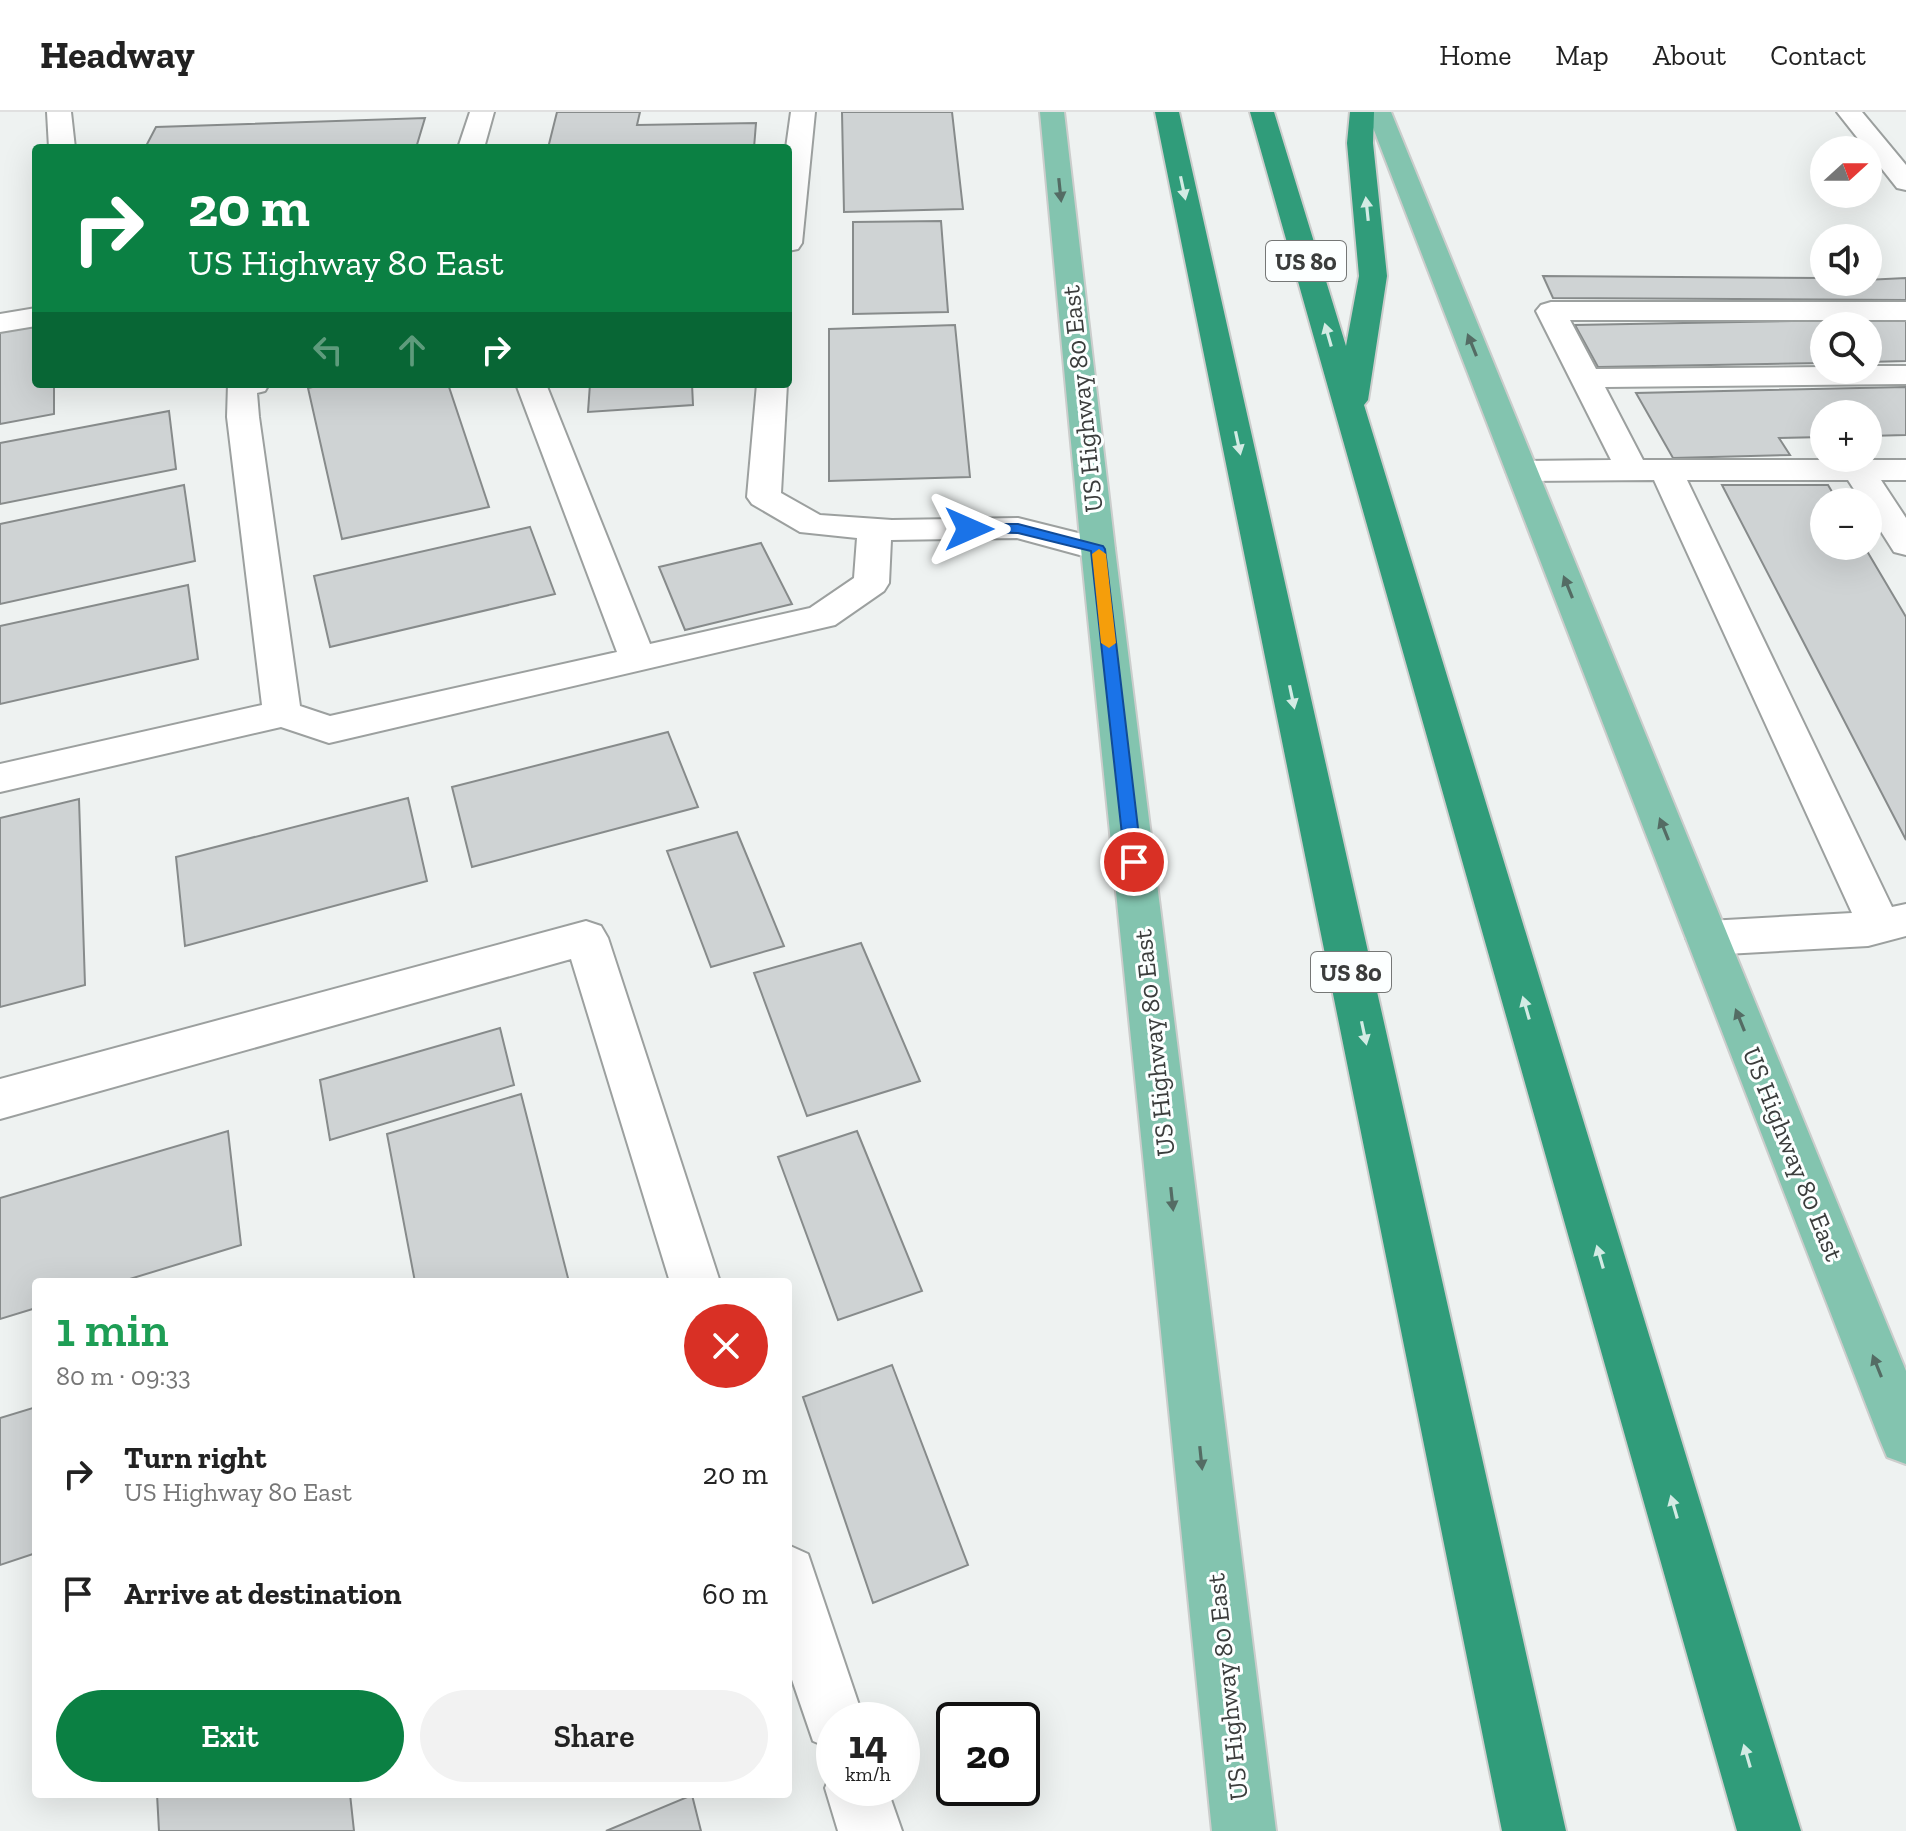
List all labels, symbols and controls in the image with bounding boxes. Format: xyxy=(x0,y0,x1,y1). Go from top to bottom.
text: Headway xyxy=(40,32,195,78)
text: Home xyxy=(1439,39,1511,72)
text: Map xyxy=(1555,39,1609,72)
text: About xyxy=(1653,39,1726,72)
text: Contact xyxy=(1770,39,1866,72)
north arrow xyxy=(1810,136,1882,208)
map controls xyxy=(1810,136,1882,560)
text: 20 m xyxy=(188,173,310,240)
icon: right xyxy=(56,176,160,280)
one-way arrow xyxy=(1177,176,1190,201)
one-way arrow xyxy=(1054,177,1067,202)
one-way arrow xyxy=(1360,196,1373,221)
button: sound xyxy=(1810,224,1882,296)
text: US Highway 80 East xyxy=(188,241,504,284)
road number: US 80 xyxy=(1266,241,1346,281)
street label: US Highway 80 East xyxy=(1054,284,1110,514)
button: search xyxy=(1810,312,1882,384)
one-way arrow xyxy=(1321,323,1334,347)
icon: left xyxy=(306,328,350,372)
icon: ahead xyxy=(390,328,434,372)
icon: right xyxy=(474,328,518,372)
one-way arrow xyxy=(1465,333,1478,357)
button: + xyxy=(1810,400,1882,472)
one-way arrow xyxy=(1232,430,1244,455)
position arrow xyxy=(927,487,1011,571)
button: − xyxy=(1810,488,1882,560)
one-way arrow xyxy=(1561,575,1574,599)
one-way arrow xyxy=(1286,684,1299,709)
one-way arrow xyxy=(1657,817,1670,841)
pin xyxy=(1100,828,1168,896)
icon: arrive xyxy=(1112,840,1156,884)
street label: US Highway 80 East xyxy=(1126,928,1182,1158)
road number: US 80 xyxy=(1311,952,1391,992)
one-way arrow xyxy=(1520,996,1532,1021)
one-way arrow xyxy=(1733,1008,1746,1032)
one-way arrow xyxy=(1358,1021,1371,1046)
street label: US Highway 80 East xyxy=(1735,1042,1851,1266)
one-way arrow xyxy=(1166,1187,1179,1212)
one-way arrow xyxy=(1593,1245,1606,1269)
text: 1 min xyxy=(56,1301,169,1358)
button: close xyxy=(684,1304,768,1388)
one-way arrow xyxy=(1870,1354,1883,1378)
text: 80 m · 09:33 xyxy=(56,1360,191,1392)
text: Turn right xyxy=(124,1440,266,1476)
one-way arrow xyxy=(1195,1446,1208,1471)
icon: right xyxy=(56,1452,100,1496)
text: 20 m xyxy=(703,1456,768,1492)
text: US Highway 80 East xyxy=(124,1476,352,1508)
one-way arrow xyxy=(1667,1494,1680,1518)
icon: arrive xyxy=(56,1572,100,1616)
street label: US Highway 80 East xyxy=(1199,1572,1255,1802)
text: Arrive at destination xyxy=(124,1576,401,1612)
text: 60 m xyxy=(702,1576,768,1612)
button: Exit xyxy=(56,1690,404,1782)
button: Share xyxy=(420,1690,768,1782)
speed limit sign: 20 xyxy=(936,1702,1040,1806)
text: 14 xyxy=(849,1720,887,1768)
one-way arrow xyxy=(1740,1744,1753,1768)
text: km/h xyxy=(845,1762,891,1786)

